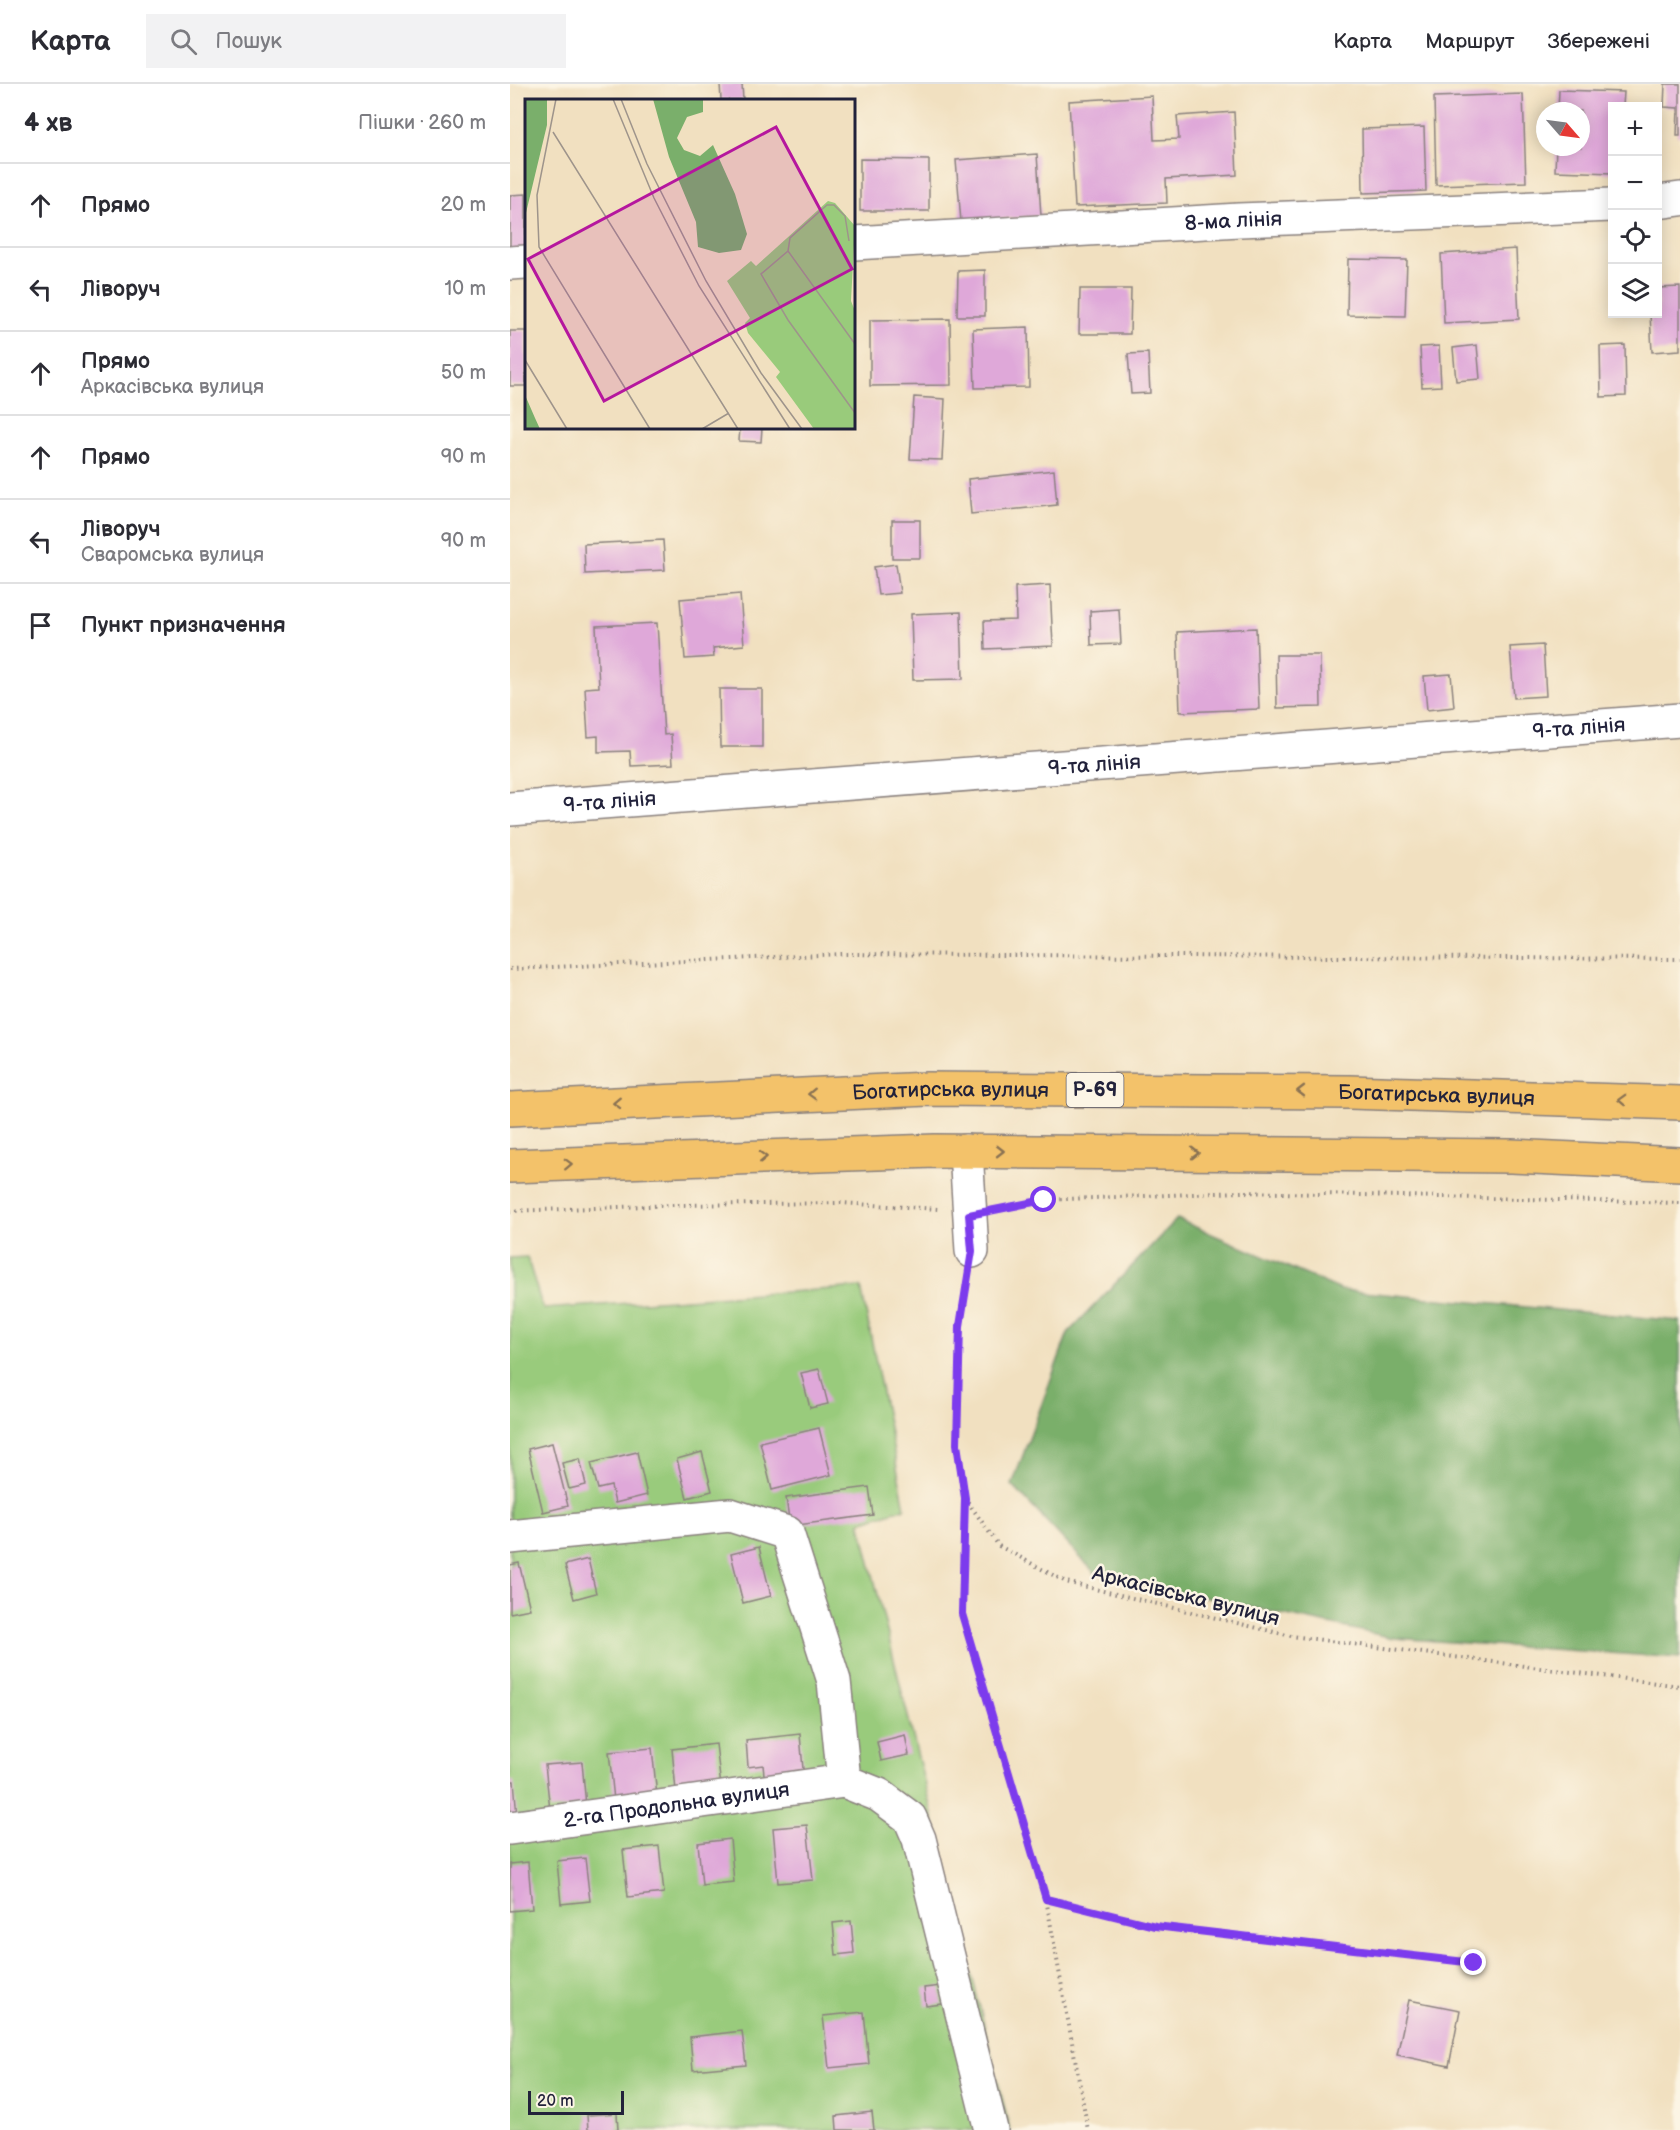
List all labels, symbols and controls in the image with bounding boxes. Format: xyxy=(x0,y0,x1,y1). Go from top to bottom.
search box xyxy=(146,14,566,68)
text: Карта xyxy=(30,25,110,58)
icon: search xyxy=(167,25,200,58)
text: Пошук xyxy=(215,28,282,55)
text: Карта xyxy=(1333,29,1392,54)
text: Маршрут xyxy=(1425,29,1515,54)
text: Збережені xyxy=(1548,29,1650,54)
inset map xyxy=(525,99,855,429)
north arrow xyxy=(1536,102,1590,156)
map controls xyxy=(1608,102,1662,318)
button: + xyxy=(1608,102,1662,156)
text: 4 хв xyxy=(24,108,72,139)
text: Пішки · 260 m xyxy=(358,111,486,135)
button: − xyxy=(1608,156,1662,210)
icon: ahead xyxy=(24,189,57,222)
text: Прямо xyxy=(81,192,150,219)
text: 20 m xyxy=(441,193,486,217)
street label: 8-ма лінія xyxy=(1184,206,1283,236)
button: locate xyxy=(1608,210,1662,264)
button: layers xyxy=(1608,264,1662,318)
icon: left xyxy=(24,273,57,306)
text: Ліворуч xyxy=(81,276,161,303)
text: 10 m xyxy=(445,277,486,301)
text: Прямо xyxy=(81,348,150,375)
icon: ahead xyxy=(24,357,57,390)
text: 50 m xyxy=(441,361,486,385)
text: Аркасівська вулиця xyxy=(81,375,264,399)
icon: ahead xyxy=(24,441,57,474)
text: Прямо xyxy=(81,444,150,471)
text: 90 m xyxy=(441,445,486,469)
text: Ліворуч xyxy=(81,516,161,543)
icon: left xyxy=(24,525,57,558)
text: 90 m xyxy=(441,529,486,553)
text: Сваромська вулиця xyxy=(81,543,264,567)
icon: arrive xyxy=(24,609,57,642)
text: Пункт призначення xyxy=(81,612,286,639)
street label: 9-та лінія xyxy=(1532,712,1626,744)
street label: 9-та лінія xyxy=(1047,749,1142,781)
street label: 9-та лінія xyxy=(562,785,657,817)
road number: Р-69 xyxy=(1066,1073,1124,1107)
street label: Богатирська вулиця xyxy=(852,1076,1049,1105)
street label: Богатирська вулиця xyxy=(1338,1079,1535,1111)
one-way arrow xyxy=(1296,1085,1305,1097)
one-way arrow xyxy=(807,1088,816,1101)
one-way arrow xyxy=(1617,1094,1626,1107)
one-way arrow xyxy=(613,1096,622,1109)
one-way arrow xyxy=(996,1145,1005,1157)
one-way arrow xyxy=(1191,1147,1200,1159)
one-way arrow xyxy=(759,1151,768,1163)
one-way arrow xyxy=(564,1157,573,1170)
route start xyxy=(1030,1186,1056,1212)
street label: Аркасівська вулиця xyxy=(1089,1560,1282,1631)
street label: 2-га Продольна вулиця xyxy=(562,1776,791,1833)
route end xyxy=(1460,1949,1486,1975)
scale bar xyxy=(528,2088,624,2116)
text: 20 m xyxy=(537,2092,573,2111)

